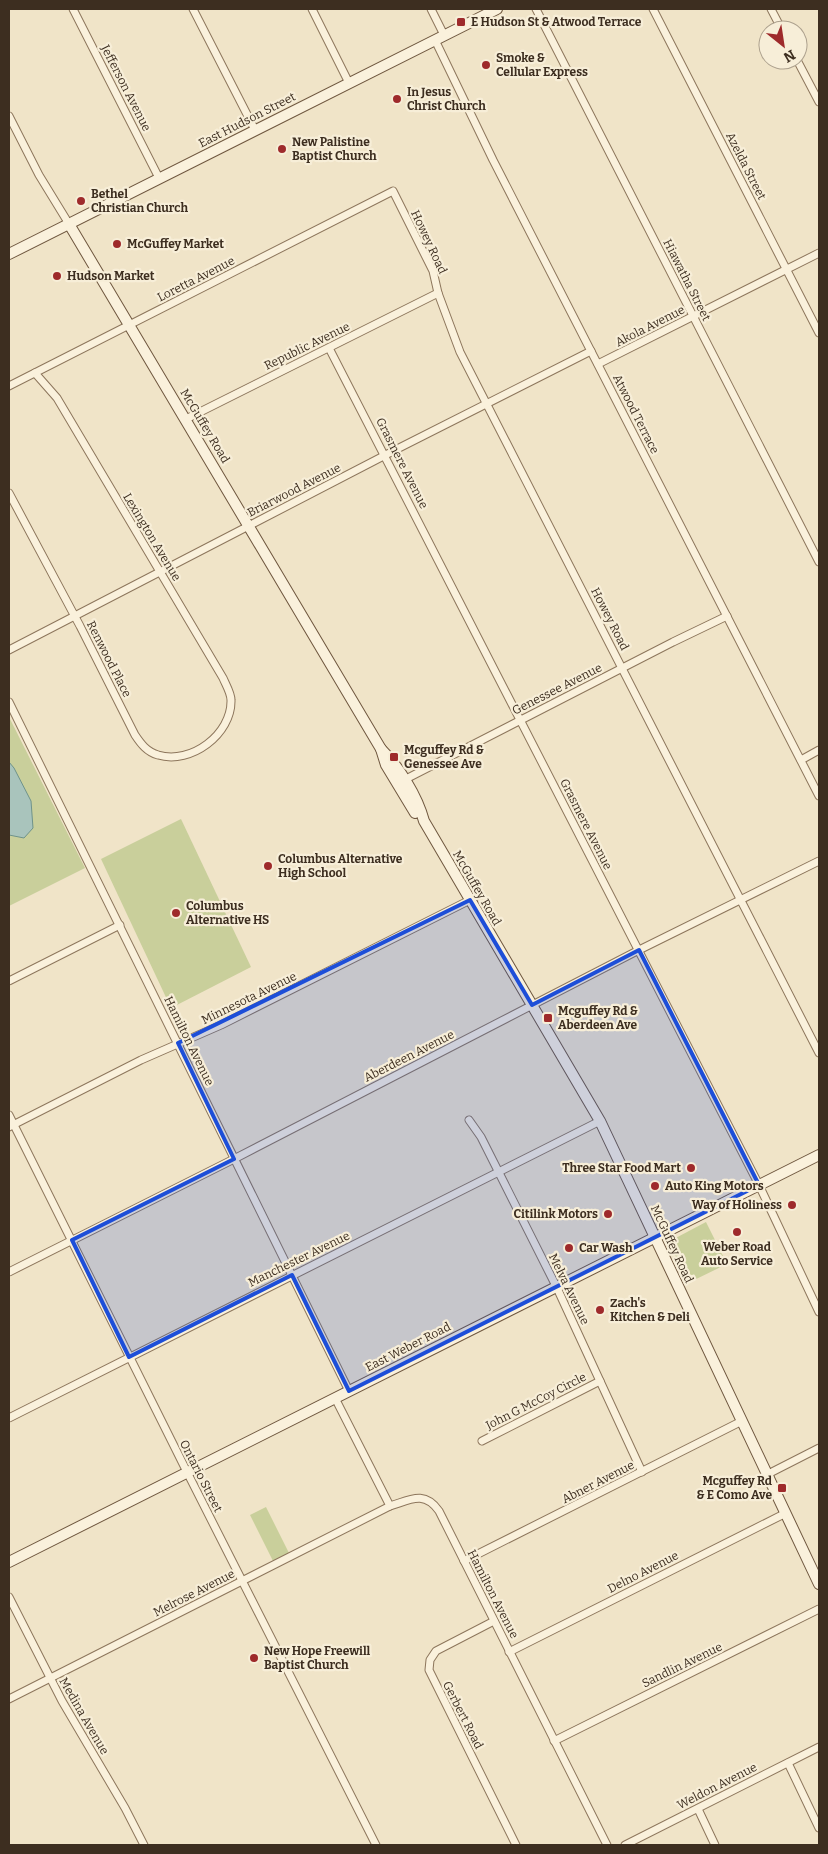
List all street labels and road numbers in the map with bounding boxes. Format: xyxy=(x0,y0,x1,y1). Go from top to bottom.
street label: Jefferson Avenue xyxy=(98,42,154,133)
street label: East Hudson Street xyxy=(196,89,298,151)
street label: Azelda Street xyxy=(723,130,769,203)
street label: Howey Road xyxy=(408,208,450,276)
street label: Hiawatha Street xyxy=(660,237,714,324)
street label: Loretta Avenue xyxy=(155,254,237,304)
street label: Akola Avenue xyxy=(613,302,687,350)
street label: Republic Avenue xyxy=(262,319,352,373)
street label: Atwood Terrace xyxy=(610,372,662,456)
street label: McGuffey Road xyxy=(177,386,233,466)
street label: Grasmere Avenue xyxy=(373,415,431,511)
street label: Briarwood Avenue xyxy=(245,460,343,520)
street label: Lexington Avenue xyxy=(120,490,184,584)
street label: Howey Road xyxy=(588,585,632,653)
street label: Renwood Place xyxy=(84,619,134,699)
street label: Genessee Avenue xyxy=(510,660,604,718)
street label: Grasmere Avenue xyxy=(557,776,615,872)
street label: McGuffey Road xyxy=(450,848,504,928)
street label: Minnesota Avenue xyxy=(199,969,299,1027)
street label: Hamilton Avenue xyxy=(161,994,217,1088)
street label: Aberdeen Avenue xyxy=(362,1027,456,1085)
street label: McGuffey Road xyxy=(648,1203,696,1285)
street label: Manchester Avenue xyxy=(246,1228,352,1290)
street label: Melva Avenue xyxy=(546,1251,592,1327)
street label: East Weber Road xyxy=(363,1319,453,1375)
street label: John G McCoy Circle xyxy=(483,1370,589,1433)
street label: Ontario Street xyxy=(177,1438,225,1515)
street label: Abner Avenue xyxy=(559,1458,637,1506)
street label: Hamilton Avenue xyxy=(465,1547,521,1641)
street label: Delno Avenue xyxy=(605,1548,681,1596)
street label: Melrose Avenue xyxy=(151,1566,237,1620)
street label: Sandlin Avenue xyxy=(640,1640,724,1690)
street label: Medina Avenue xyxy=(56,1675,112,1757)
street label: Gerbert Road xyxy=(440,1679,486,1751)
street label: Weldon Avenue xyxy=(675,1760,759,1812)

